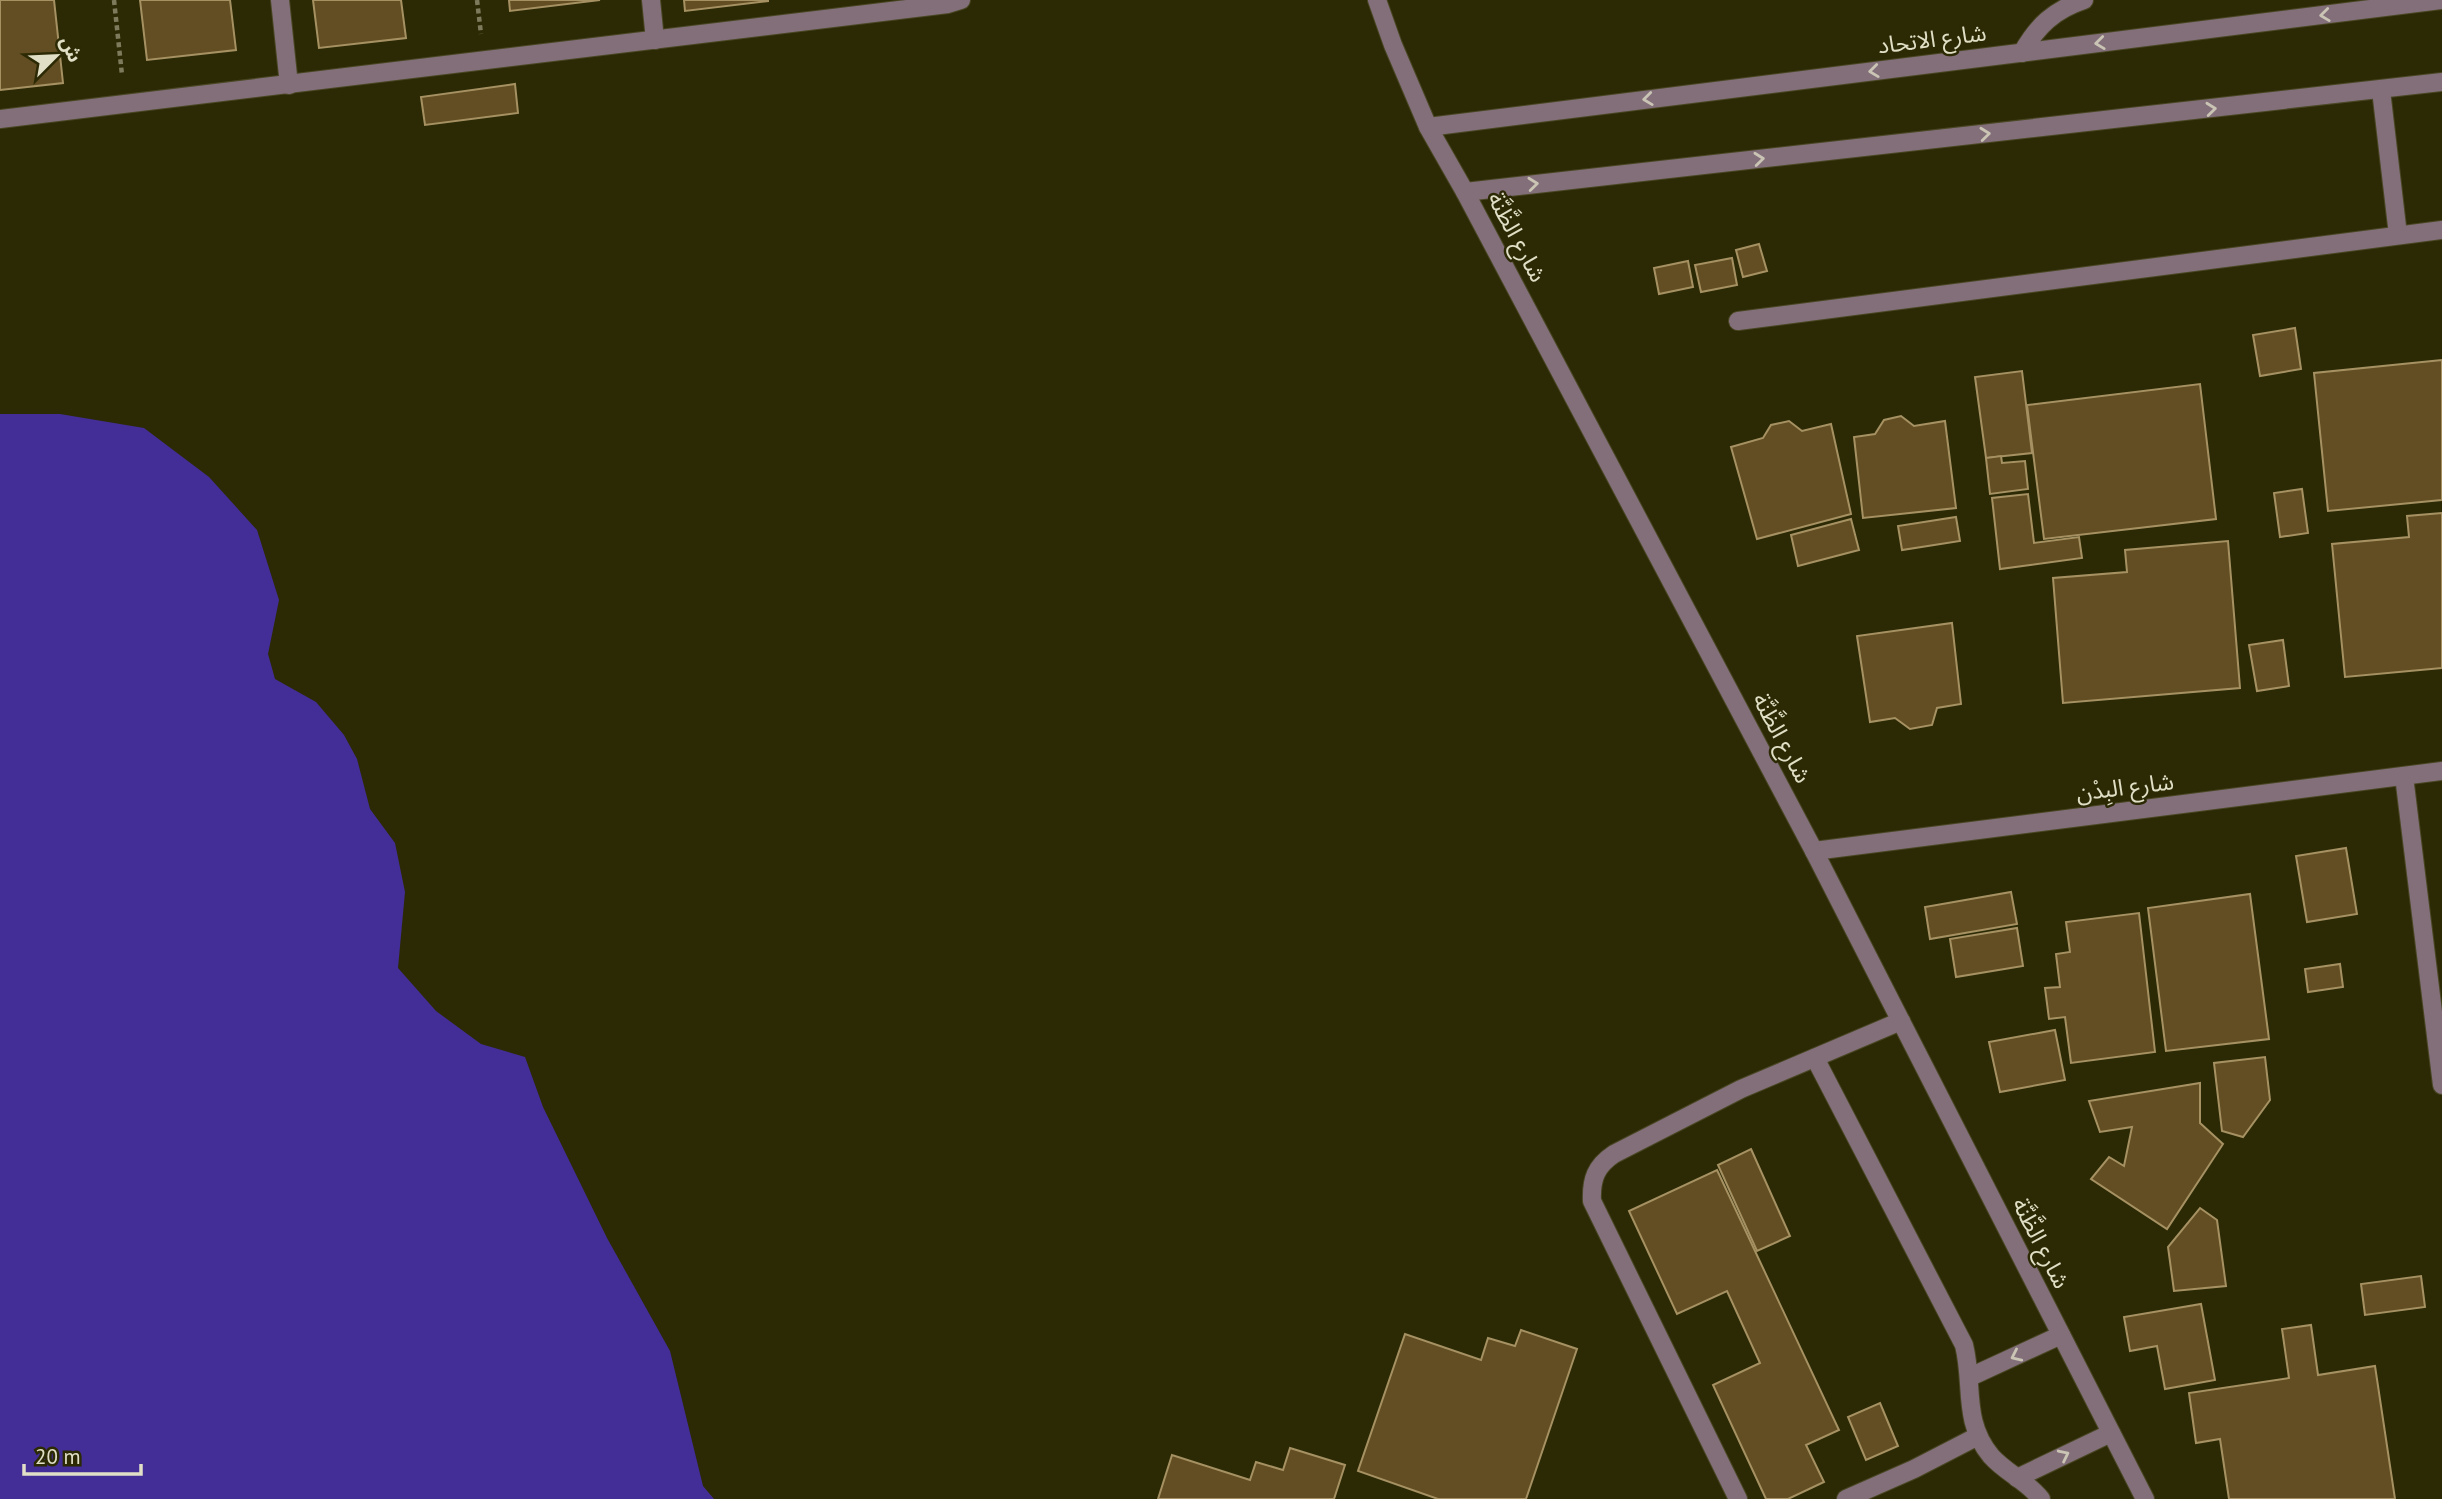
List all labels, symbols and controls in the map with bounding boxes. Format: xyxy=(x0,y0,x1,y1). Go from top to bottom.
one-way arrow xyxy=(2320,7,2331,22)
street label: شارع الاتحاد xyxy=(1876,17,1988,63)
north arrow xyxy=(21,21,91,91)
text: ش xyxy=(55,32,88,66)
one-way arrow xyxy=(2094,35,2106,50)
one-way arrow xyxy=(1868,64,1880,79)
one-way arrow xyxy=(1642,92,1654,107)
one-way arrow xyxy=(2206,101,2217,116)
one-way arrow xyxy=(1980,126,1991,141)
one-way arrow xyxy=(1754,152,1765,167)
one-way arrow xyxy=(1527,177,1539,192)
street label: شارع الظَّنَّة xyxy=(1479,186,1554,288)
street label: شارع الظَّنَّة xyxy=(1744,687,1819,789)
street label: شارع البِدْن xyxy=(2074,766,2176,810)
street label: شارع الظَّنَّة xyxy=(2004,1192,2078,1294)
one-way arrow xyxy=(2010,1348,2023,1362)
scale bar xyxy=(24,1432,142,1476)
text: 20 m xyxy=(35,1443,81,1470)
one-way arrow xyxy=(2057,1449,2069,1463)

